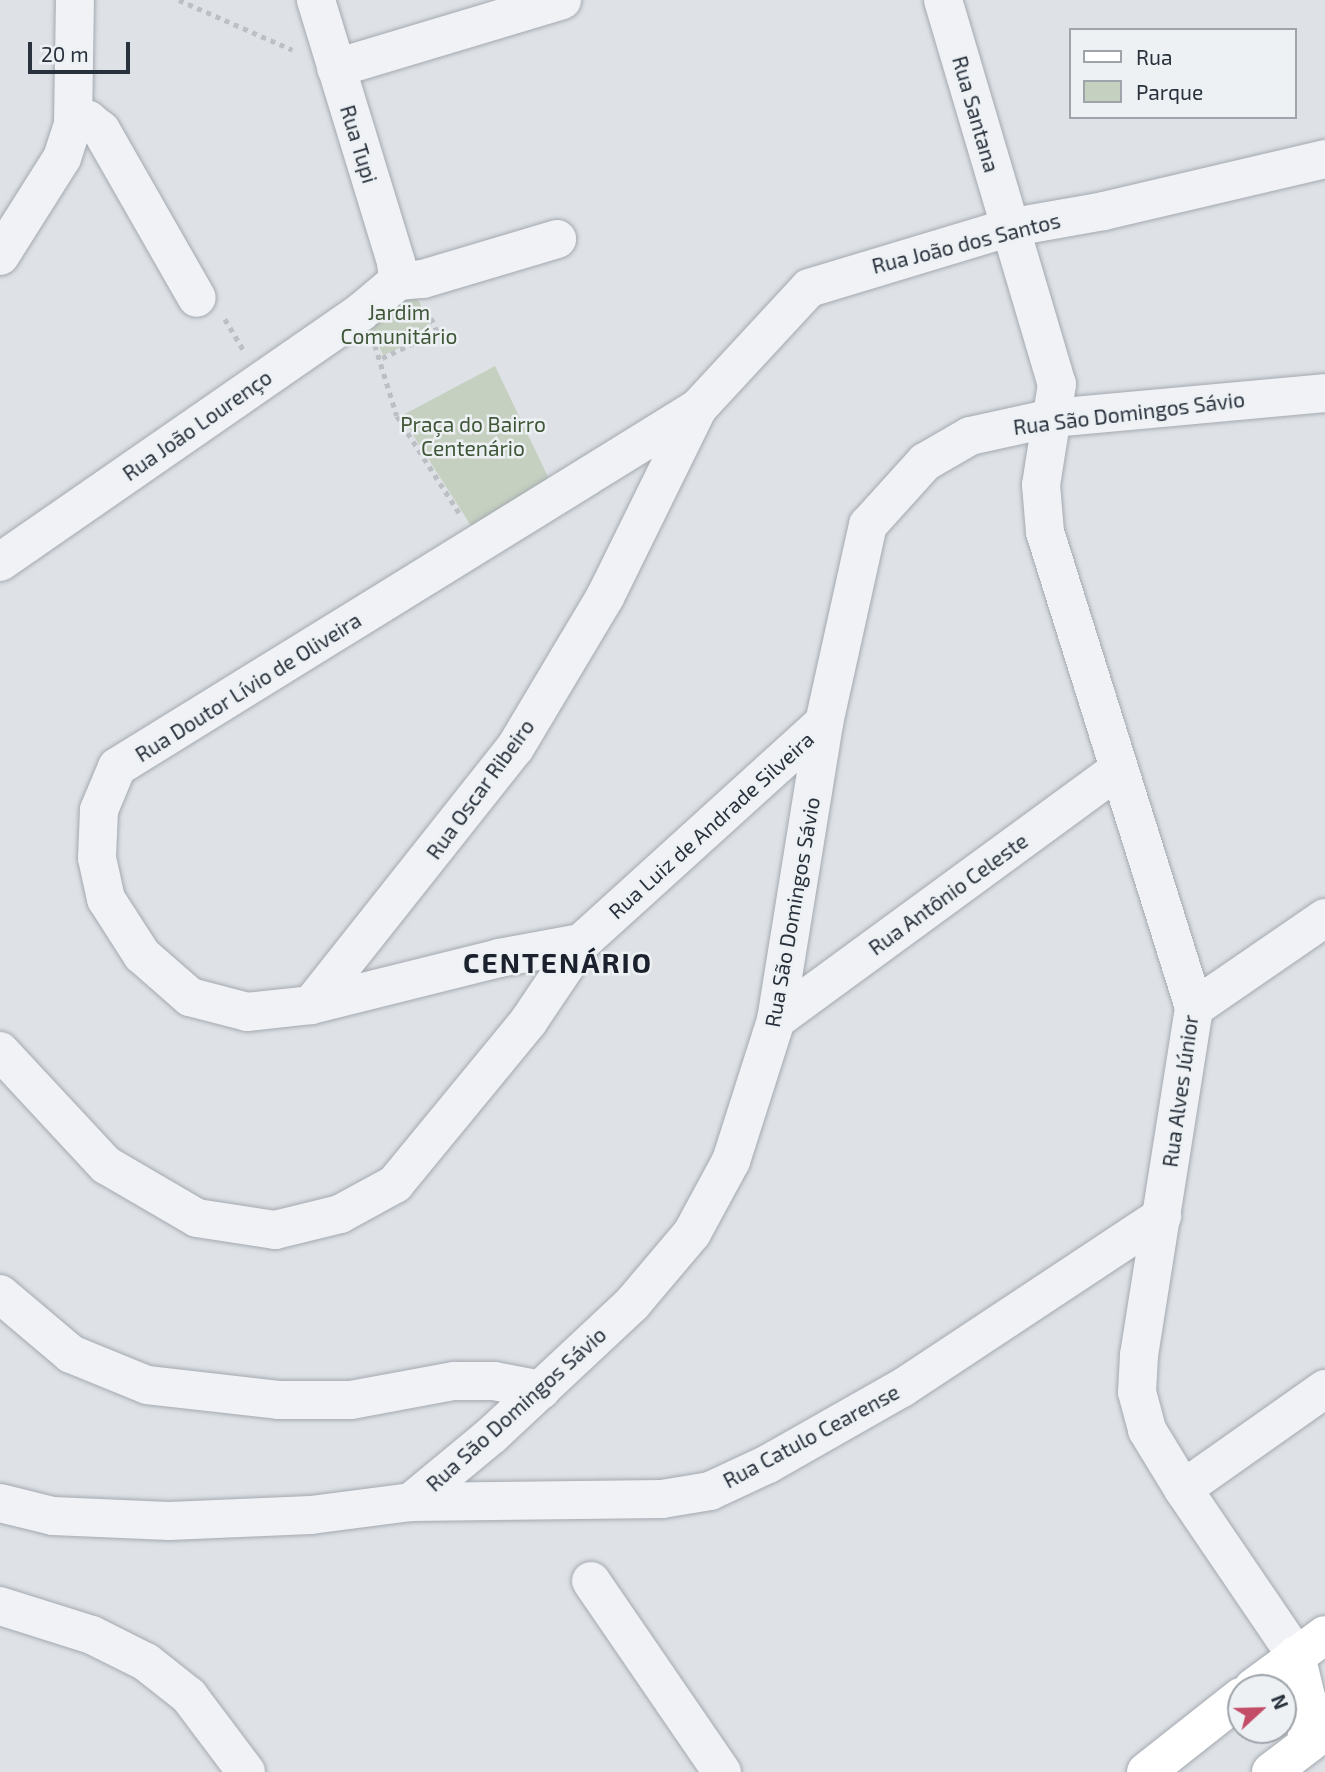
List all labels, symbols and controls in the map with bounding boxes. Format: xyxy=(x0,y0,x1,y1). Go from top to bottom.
scale bar xyxy=(32,28,133,72)
legend xyxy=(1070,28,1297,119)
text: 20 m xyxy=(41,41,89,66)
text: Rua xyxy=(1136,44,1172,69)
street label: Rua Santana xyxy=(947,53,1005,175)
text: Parque xyxy=(1136,79,1203,104)
street label: Rua Tupi xyxy=(335,102,383,186)
street label: Rua João dos Santos xyxy=(869,207,1063,279)
park label: Jardim Comunitário xyxy=(341,299,457,349)
street label: Rua João Lourenço xyxy=(117,364,277,486)
street label: Rua São Domingos Sávio xyxy=(1012,386,1246,440)
park label: Praça do Bairro Centenário xyxy=(400,411,546,461)
street label: Rua Doutor Lívio de Oliveira xyxy=(130,607,366,767)
street label: Rua Oscar Ribeiro xyxy=(421,714,539,864)
street label: Rua Luiz de Andrade Silveira xyxy=(603,726,819,924)
street label: Rua São Domingos Sávio xyxy=(759,795,825,1029)
street label: Rua Antônio Celeste xyxy=(863,828,1033,960)
district label: CENTENÁRIO xyxy=(464,945,652,979)
street label: Rua Alves Júnior xyxy=(1157,1013,1203,1169)
street label: Rua São Domingos Sávio xyxy=(421,1322,611,1496)
street label: Rua Catulo Cearense xyxy=(719,1379,903,1493)
north arrow xyxy=(1227,1674,1297,1744)
text: N xyxy=(1267,1691,1293,1712)

